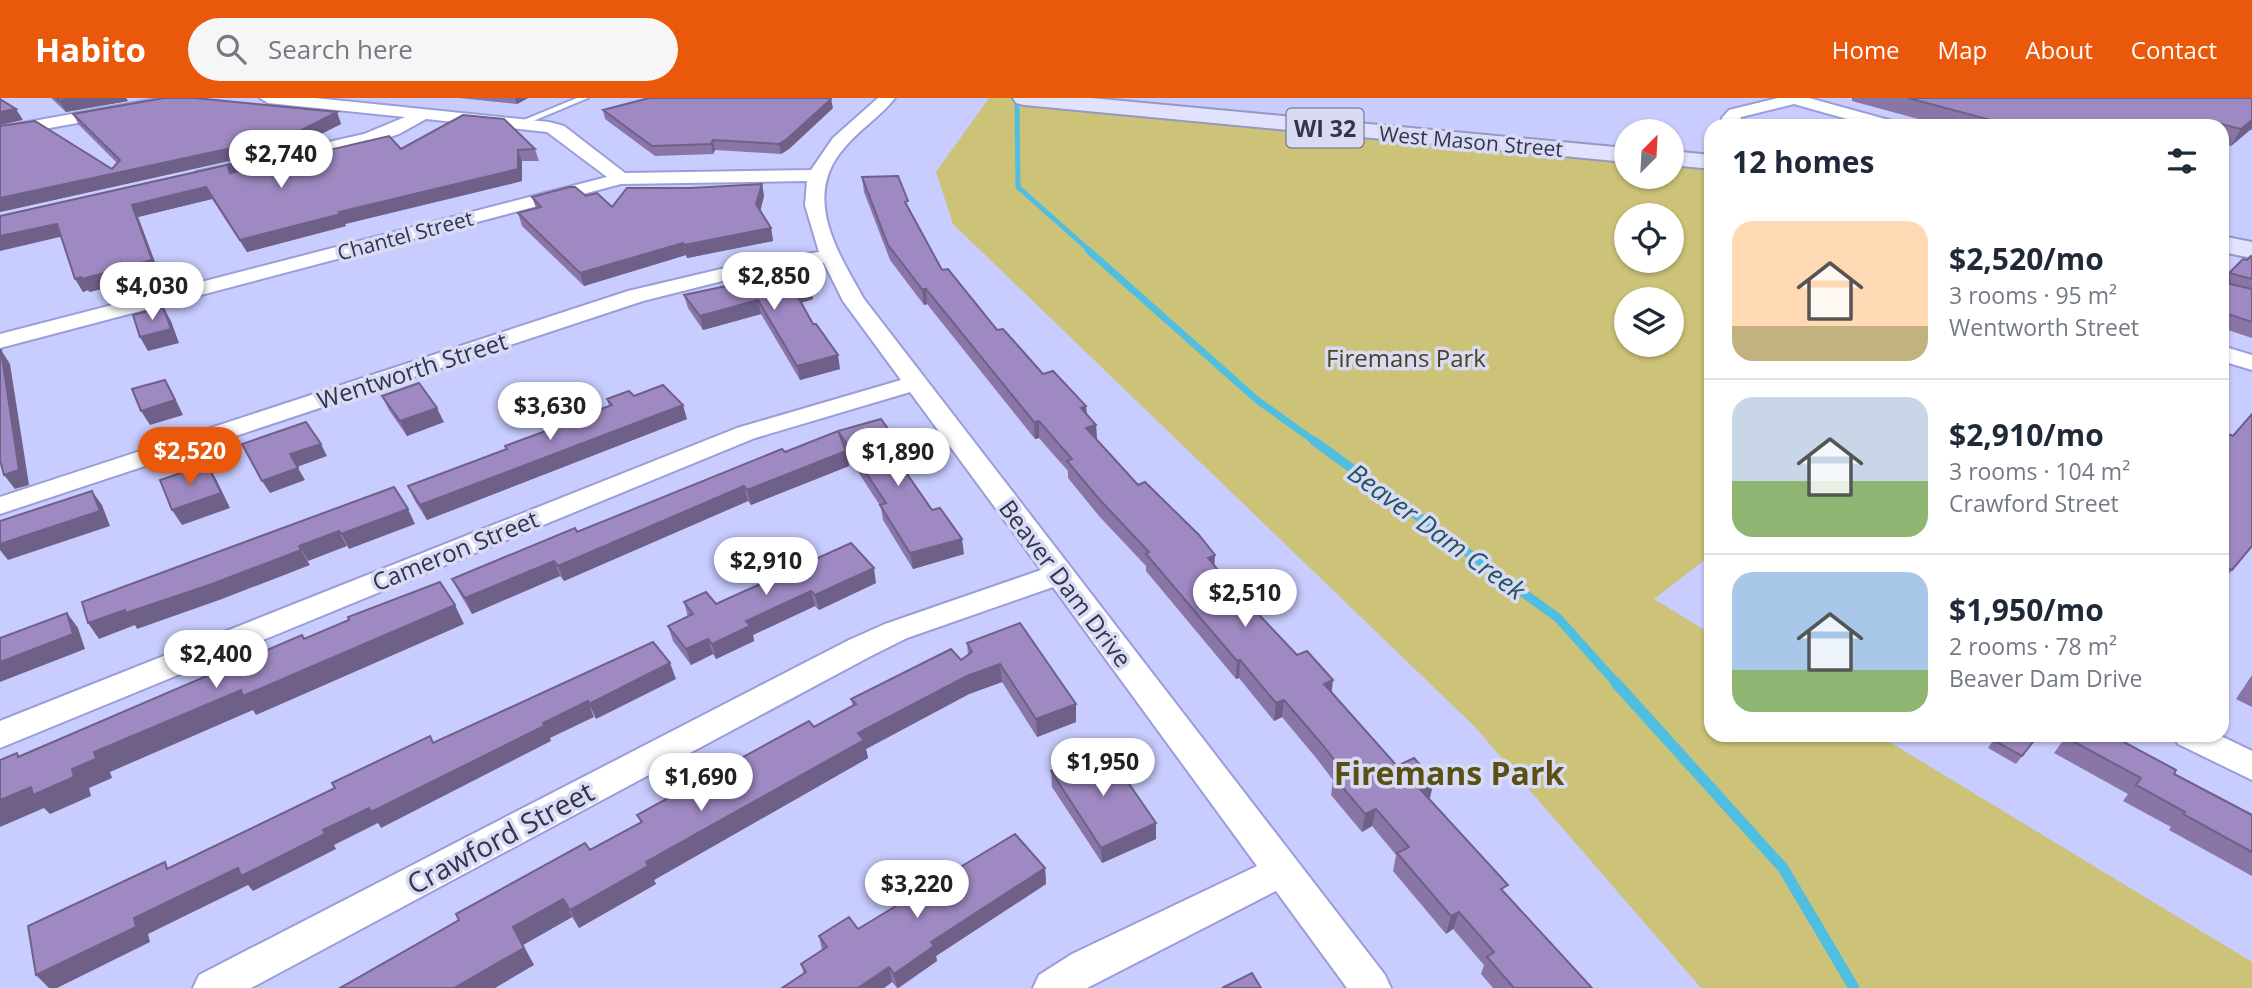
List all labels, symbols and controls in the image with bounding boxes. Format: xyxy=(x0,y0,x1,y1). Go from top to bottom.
search box xyxy=(188,18,678,81)
text: Habito xyxy=(35,27,146,72)
icon: search xyxy=(212,30,250,68)
text: Search here xyxy=(268,31,413,67)
text: Home xyxy=(1832,33,1900,66)
text: Map xyxy=(1938,33,1987,66)
text: About xyxy=(2025,33,2093,66)
text: Contact xyxy=(2131,33,2217,66)
road number: WI 32 xyxy=(1286,108,1364,148)
street label: West Mason Street xyxy=(1378,119,1564,163)
north arrow xyxy=(1614,119,1684,189)
map controls xyxy=(1614,119,1684,357)
pin: $2,740 xyxy=(224,130,338,190)
text: $2,740 xyxy=(245,137,317,169)
text: 12 homes xyxy=(1732,141,1875,182)
icon: filters xyxy=(2163,142,2201,180)
street label: Chantel Street xyxy=(334,203,476,267)
button: locate xyxy=(1614,203,1684,273)
text: $2,520/mo xyxy=(1949,238,2104,279)
icon: home xyxy=(1788,249,1872,333)
pin: $2,850 xyxy=(717,252,831,312)
text: $2,850 xyxy=(738,259,810,291)
pin: $4,030 xyxy=(95,262,209,322)
text: $4,030 xyxy=(116,269,188,301)
text: 3 rooms · 95 m² xyxy=(1949,279,2117,311)
button: layers xyxy=(1614,287,1684,357)
text: Wentworth Street xyxy=(1949,311,2139,343)
street label: Wentworth Street xyxy=(313,324,511,416)
park label: Firemans Park xyxy=(1326,341,1486,374)
pin: $3,630 xyxy=(493,382,607,442)
text: $3,630 xyxy=(514,389,586,421)
text: $2,910/mo xyxy=(1949,414,2104,455)
icon: home xyxy=(1788,425,1872,509)
pin: $2,520 xyxy=(133,428,247,487)
pin: $1,890 xyxy=(841,428,955,488)
text: $2,520 xyxy=(154,434,226,466)
text: $1,890 xyxy=(862,435,934,467)
water label: Beaver Dam Creek xyxy=(1341,454,1534,608)
text: 3 rooms · 104 m² xyxy=(1949,455,2130,487)
text: Crawford Street xyxy=(1949,487,2119,519)
street label: Beaver Dam Drive xyxy=(992,492,1140,674)
street label: Cameron Street xyxy=(367,502,543,598)
pin: $2,910 xyxy=(709,538,823,597)
text: $2,910 xyxy=(730,544,802,576)
pin: $2,510 xyxy=(1188,570,1302,629)
text: $2,510 xyxy=(1209,576,1281,608)
text: $1,950/mo xyxy=(1949,589,2104,630)
icon: home xyxy=(1788,600,1872,684)
pin: $2,400 xyxy=(159,630,273,690)
text: 2 rooms · 78 m² xyxy=(1949,630,2117,662)
text: $2,400 xyxy=(180,637,252,669)
text: Beaver Dam Drive xyxy=(1949,662,2142,694)
pin: $1,950 xyxy=(1046,738,1160,798)
text: $1,950 xyxy=(1067,745,1139,777)
district label: Firemans Park xyxy=(1334,751,1564,794)
pin: $1,690 xyxy=(644,754,758,813)
text: $1,690 xyxy=(665,760,737,792)
street label: Crawford Street xyxy=(400,772,600,902)
pin: $3,220 xyxy=(860,860,974,920)
text: $3,220 xyxy=(881,867,953,899)

